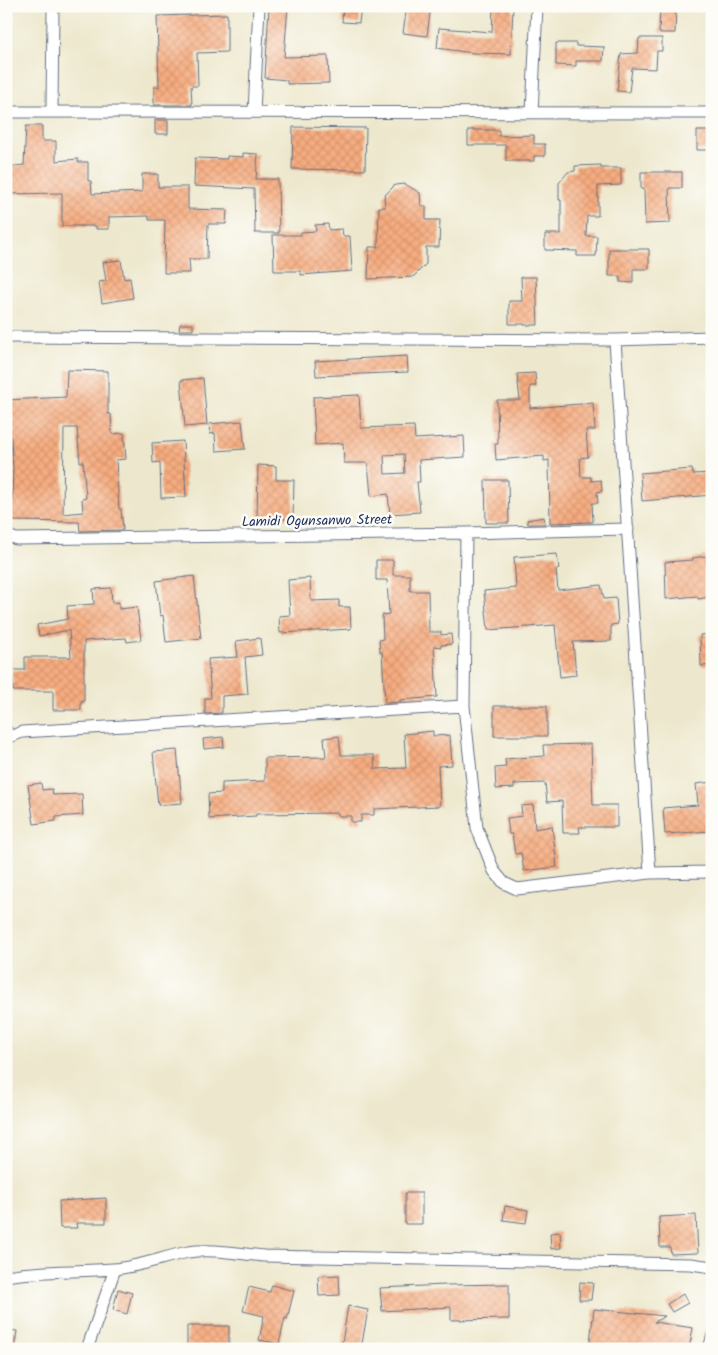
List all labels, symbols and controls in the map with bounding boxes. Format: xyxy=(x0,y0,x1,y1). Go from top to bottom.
street label: Lamidi Ogunsanwo Street xyxy=(241,509,393,533)

